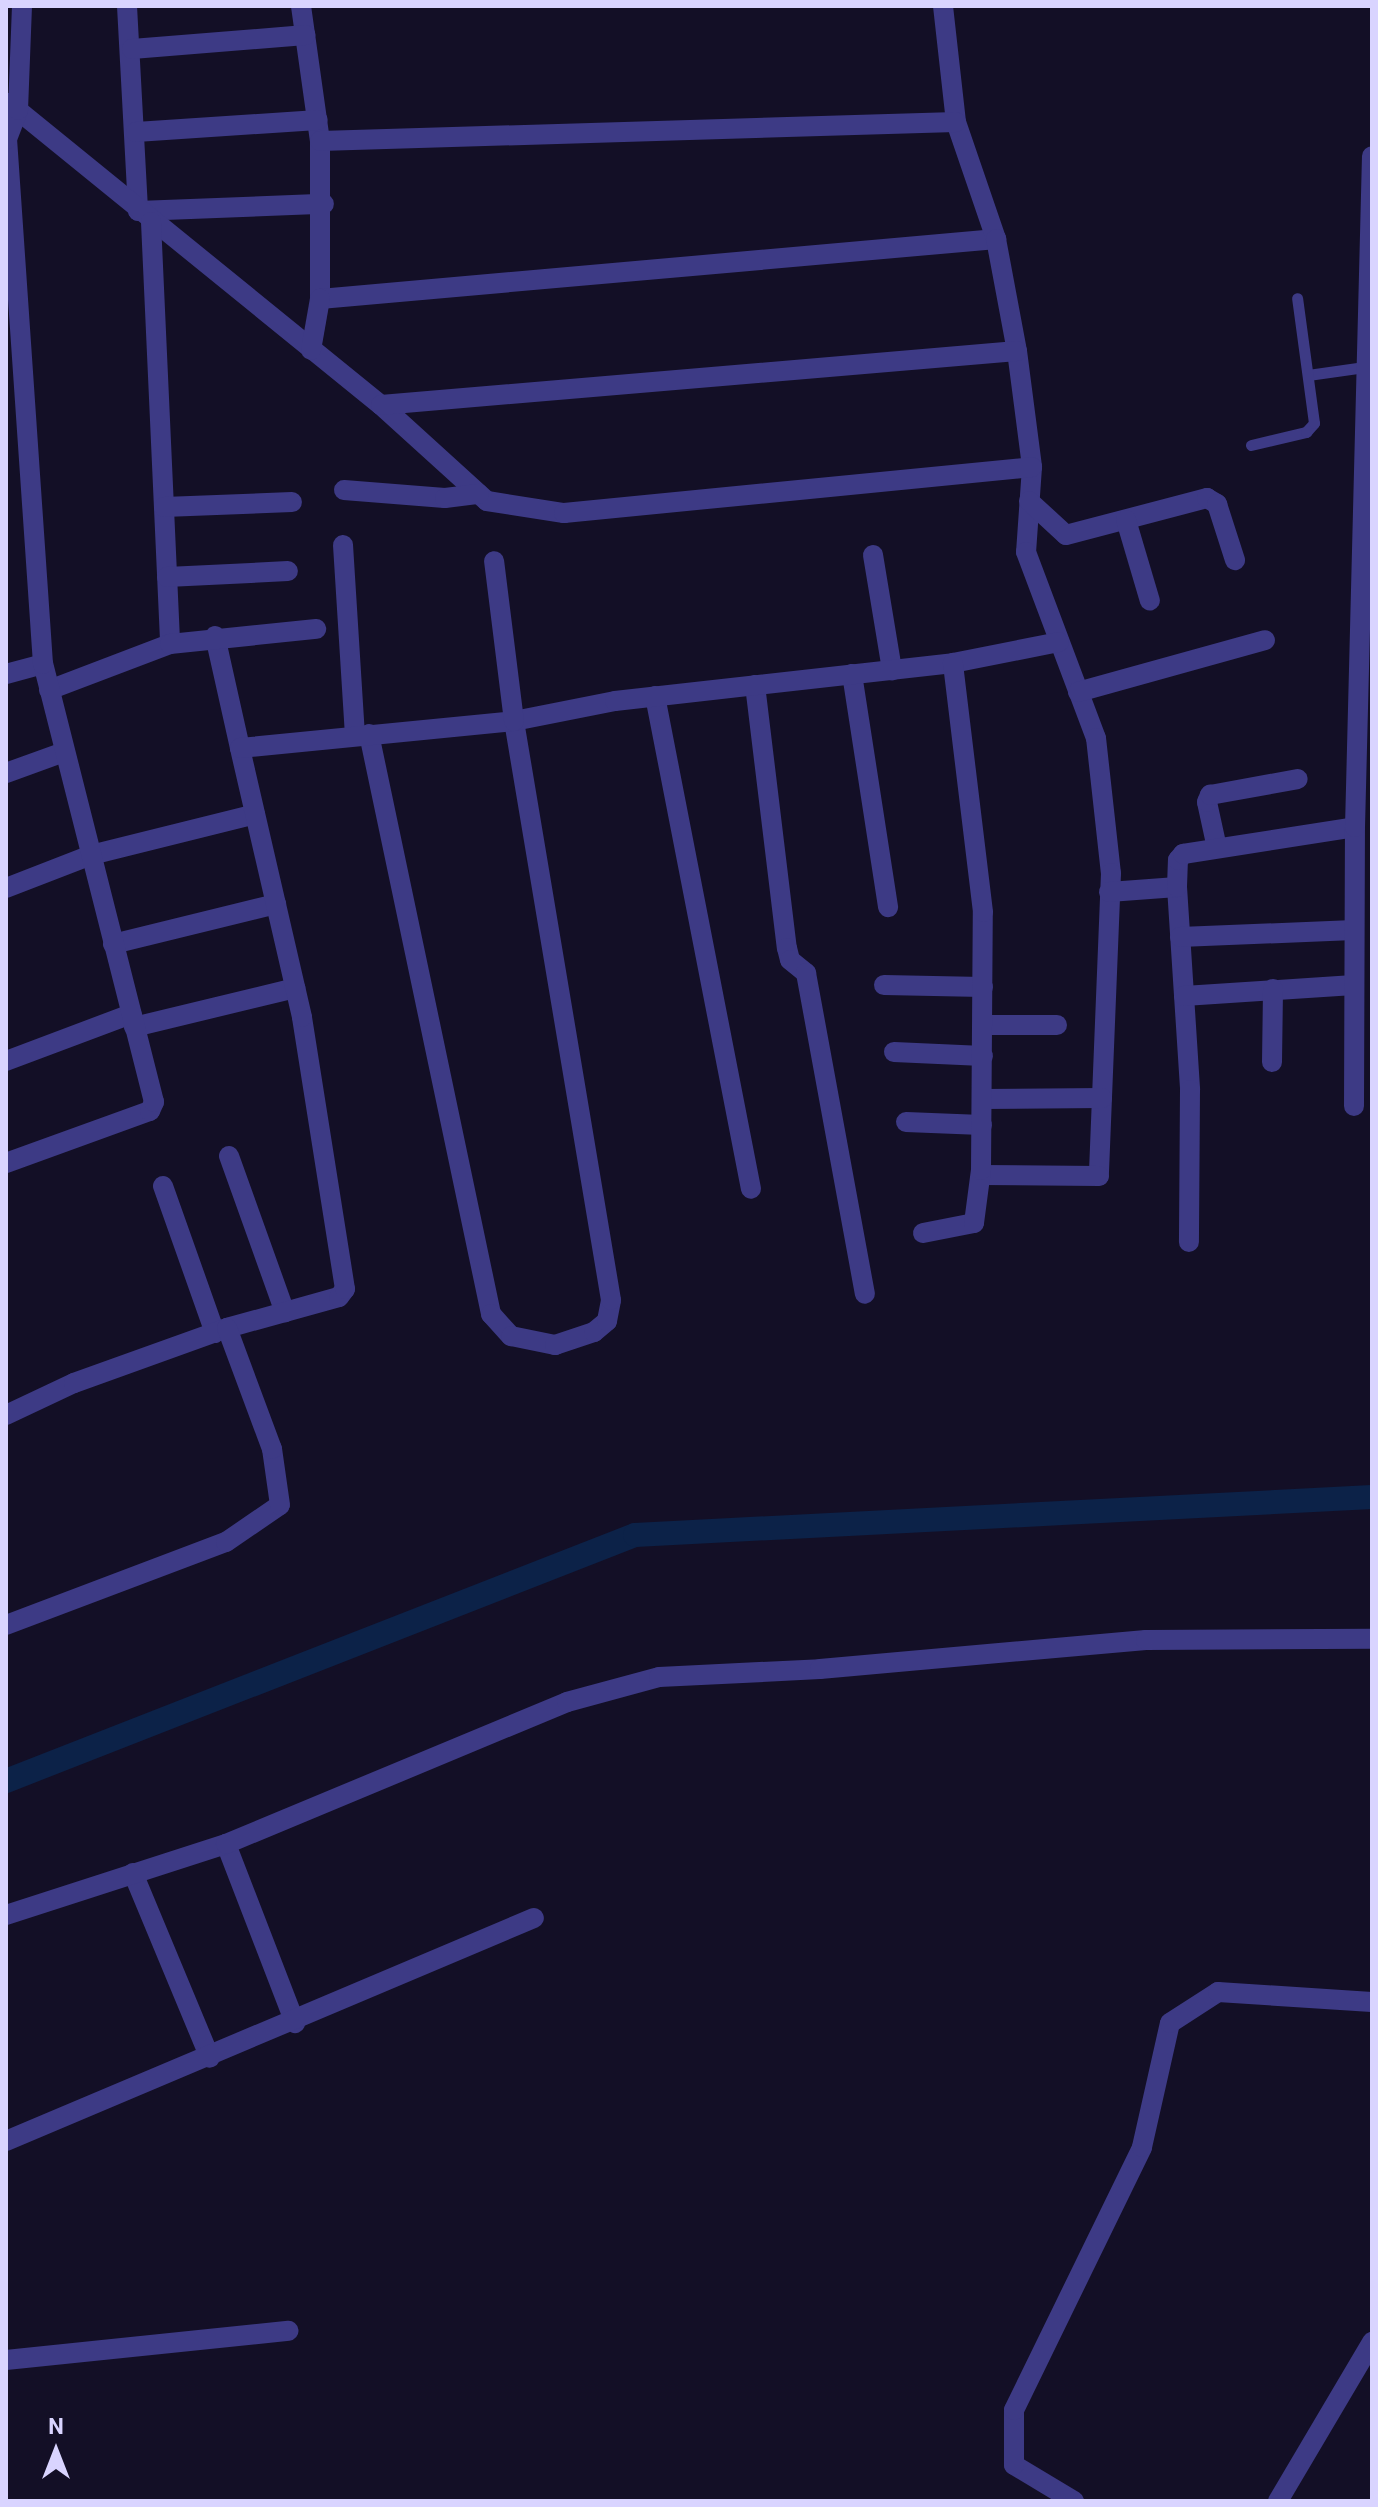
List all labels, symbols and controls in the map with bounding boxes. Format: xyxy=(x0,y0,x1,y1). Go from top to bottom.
north arrow xyxy=(16,2411,96,2491)
text: N xyxy=(48,2414,64,2439)

